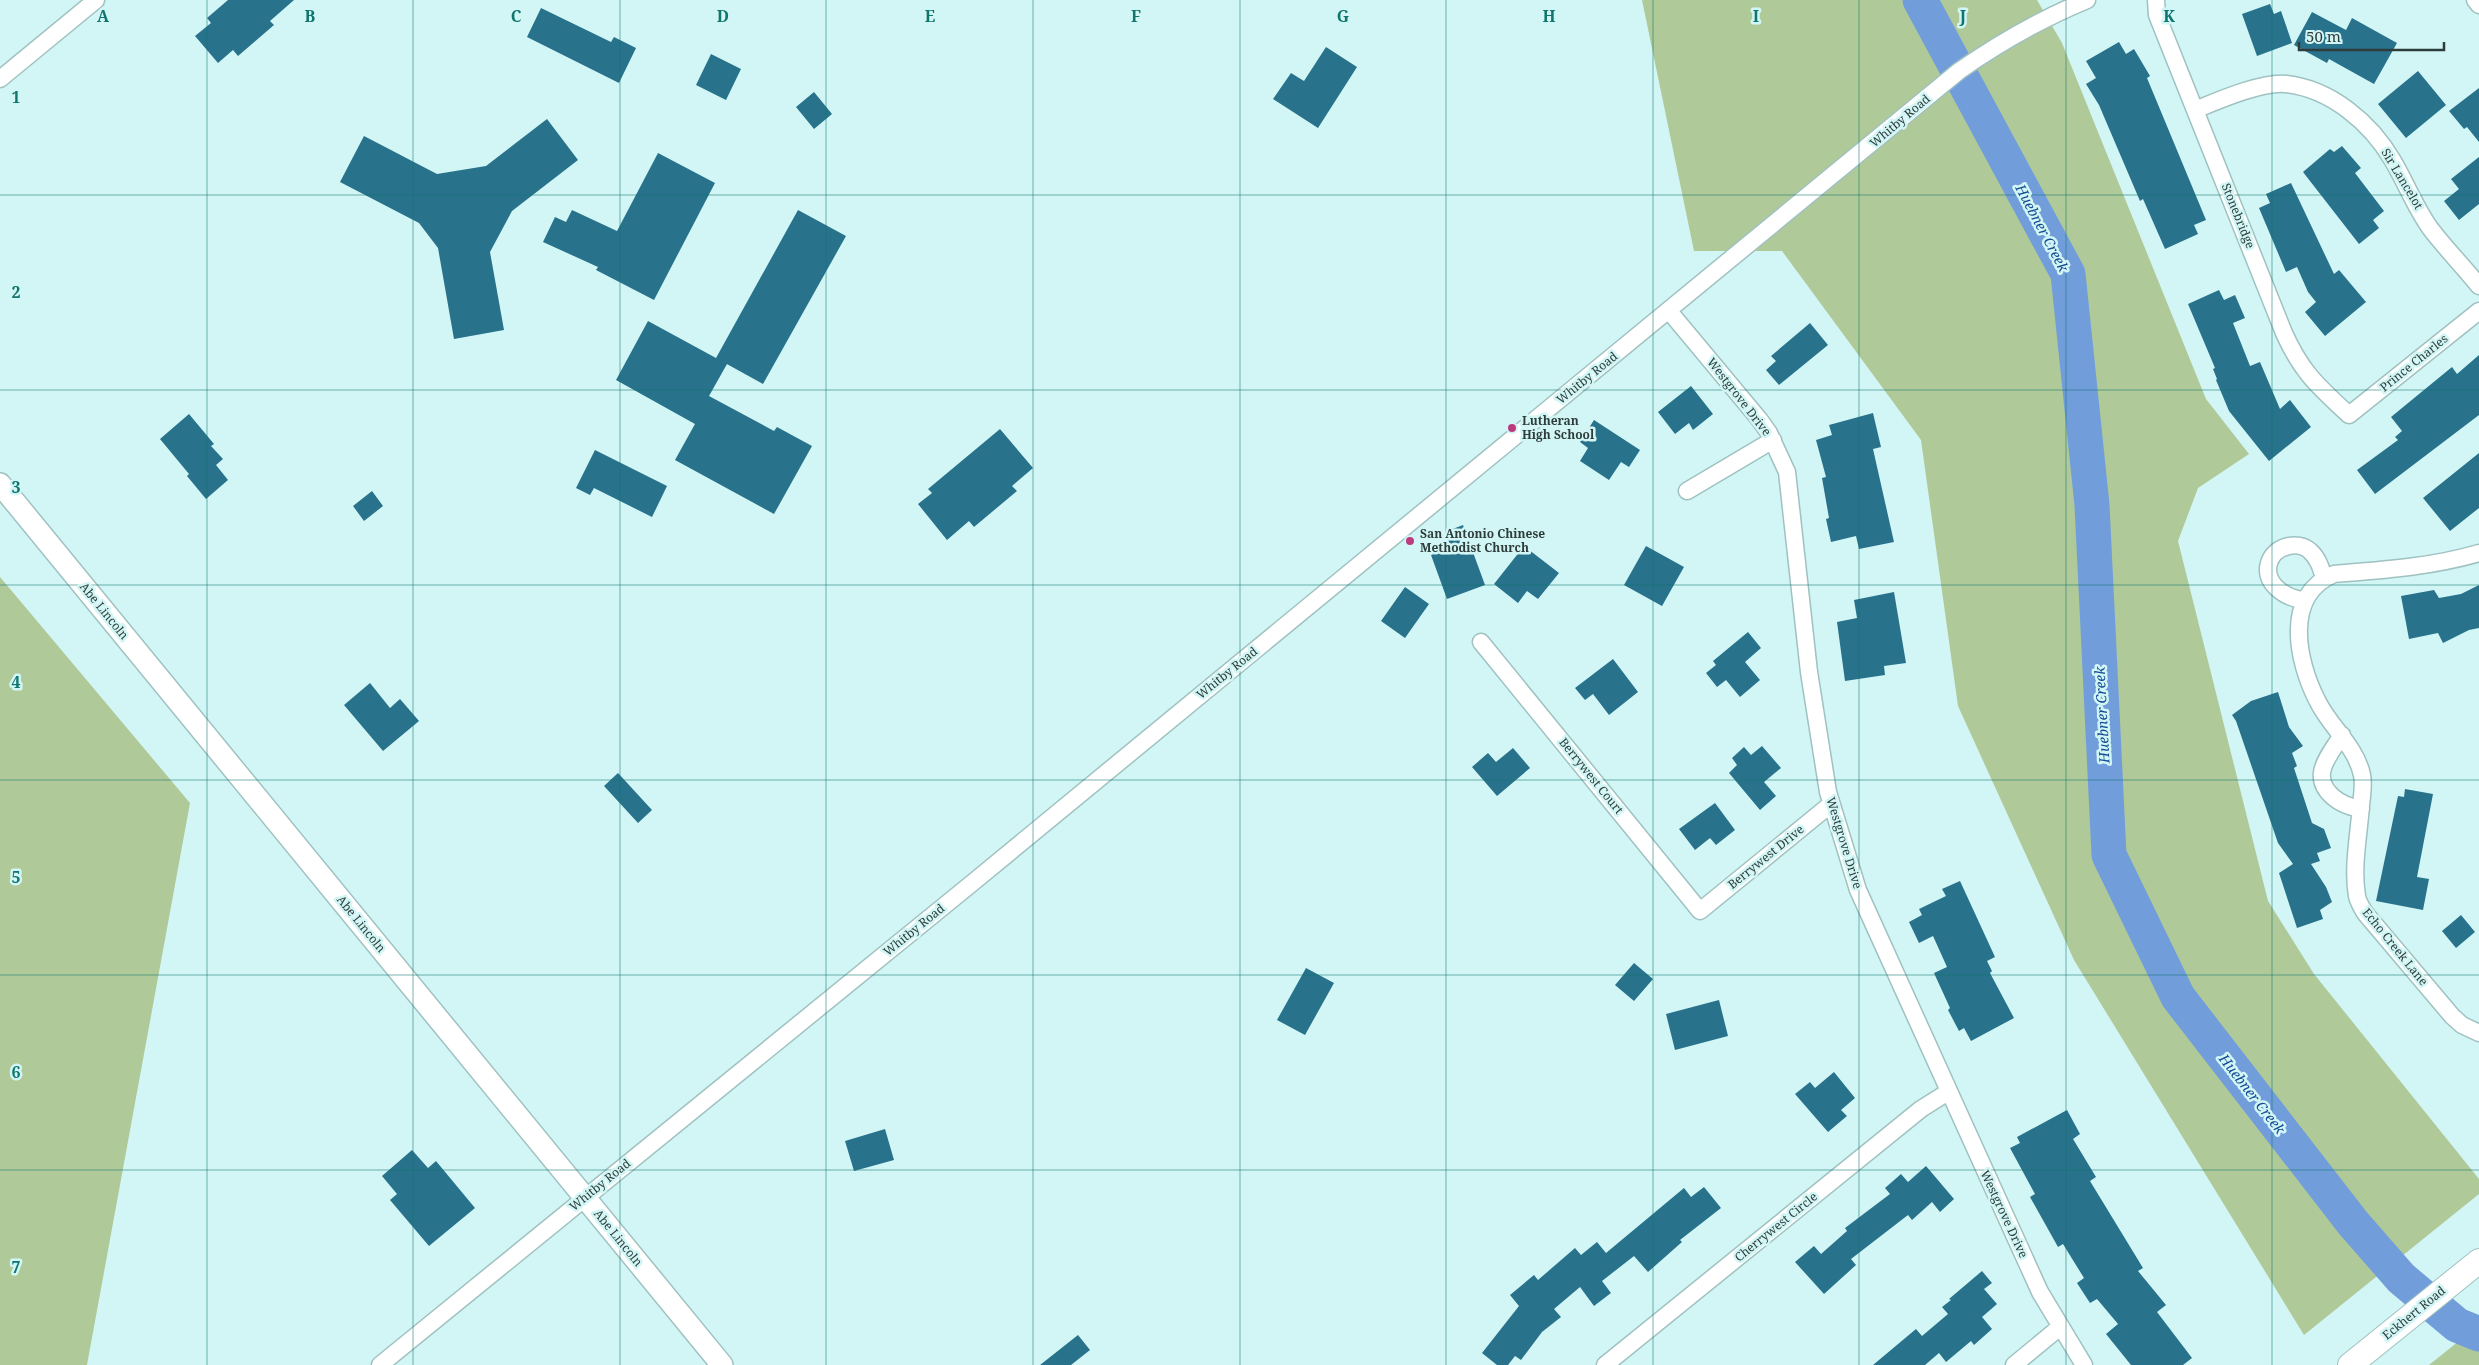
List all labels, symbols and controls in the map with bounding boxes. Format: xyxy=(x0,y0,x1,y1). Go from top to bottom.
text: A xyxy=(97,5,110,27)
text: B xyxy=(305,5,316,27)
text: C xyxy=(511,5,522,27)
text: D xyxy=(717,5,729,27)
text: E xyxy=(925,5,935,27)
text: F xyxy=(1131,5,1141,27)
text: G xyxy=(1337,5,1349,27)
text: H xyxy=(1542,5,1556,27)
text: I xyxy=(1753,5,1759,27)
text: J xyxy=(1959,5,1967,27)
text: K xyxy=(2163,5,2175,27)
scale bar xyxy=(2299,20,2444,52)
text: 50 m xyxy=(2306,26,2341,46)
text: 1 xyxy=(11,86,21,108)
street label: Whitby Road xyxy=(1866,90,1934,151)
street label: Sir Lancelot xyxy=(2378,145,2427,212)
water label: Huebner Creek xyxy=(2011,180,2074,276)
street label: Stonebridge xyxy=(2218,181,2259,251)
text: 2 xyxy=(11,281,21,303)
street label: Prince Charles xyxy=(2376,330,2451,395)
street label: Whitby Road xyxy=(1553,347,1621,408)
street label: Westgrove Drive xyxy=(1703,354,1775,439)
place label: Lutheran High School xyxy=(1522,412,1595,443)
marker: Lutheran High School xyxy=(1506,422,1518,434)
text: 3 xyxy=(11,476,21,498)
place label: San Antonio Chinese Methodist Church xyxy=(1420,525,1545,556)
marker: San Antonio Chinese Methodist Church xyxy=(1404,535,1416,547)
street label: Abe Lincoln xyxy=(76,579,133,643)
street label: Whitby Road xyxy=(1193,642,1261,703)
water label: Huebner Creek xyxy=(2089,665,2114,765)
text: 4 xyxy=(11,671,21,693)
street label: Berrywest Court xyxy=(1555,734,1627,817)
street label: Westgrove Drive xyxy=(1822,795,1866,891)
street label: Berrywest Drive xyxy=(1724,821,1807,893)
text: 5 xyxy=(11,866,21,888)
street label: Abe Lincoln xyxy=(333,892,390,956)
street label: Whitby Road xyxy=(880,899,948,960)
street label: Echo Creek Lane xyxy=(2359,904,2432,989)
water label: Huebner Creek xyxy=(2215,1049,2290,1138)
text: 6 xyxy=(11,1061,21,1083)
street label: Whitby Road xyxy=(566,1154,634,1215)
street label: Westgrove Drive xyxy=(1977,1167,2032,1260)
street label: Cherrywest Circle xyxy=(1731,1188,1821,1265)
street label: Abe Lincoln xyxy=(590,1206,647,1270)
text: 7 xyxy=(11,1256,21,1278)
street label: Eckhert Road xyxy=(2379,1282,2449,1343)

